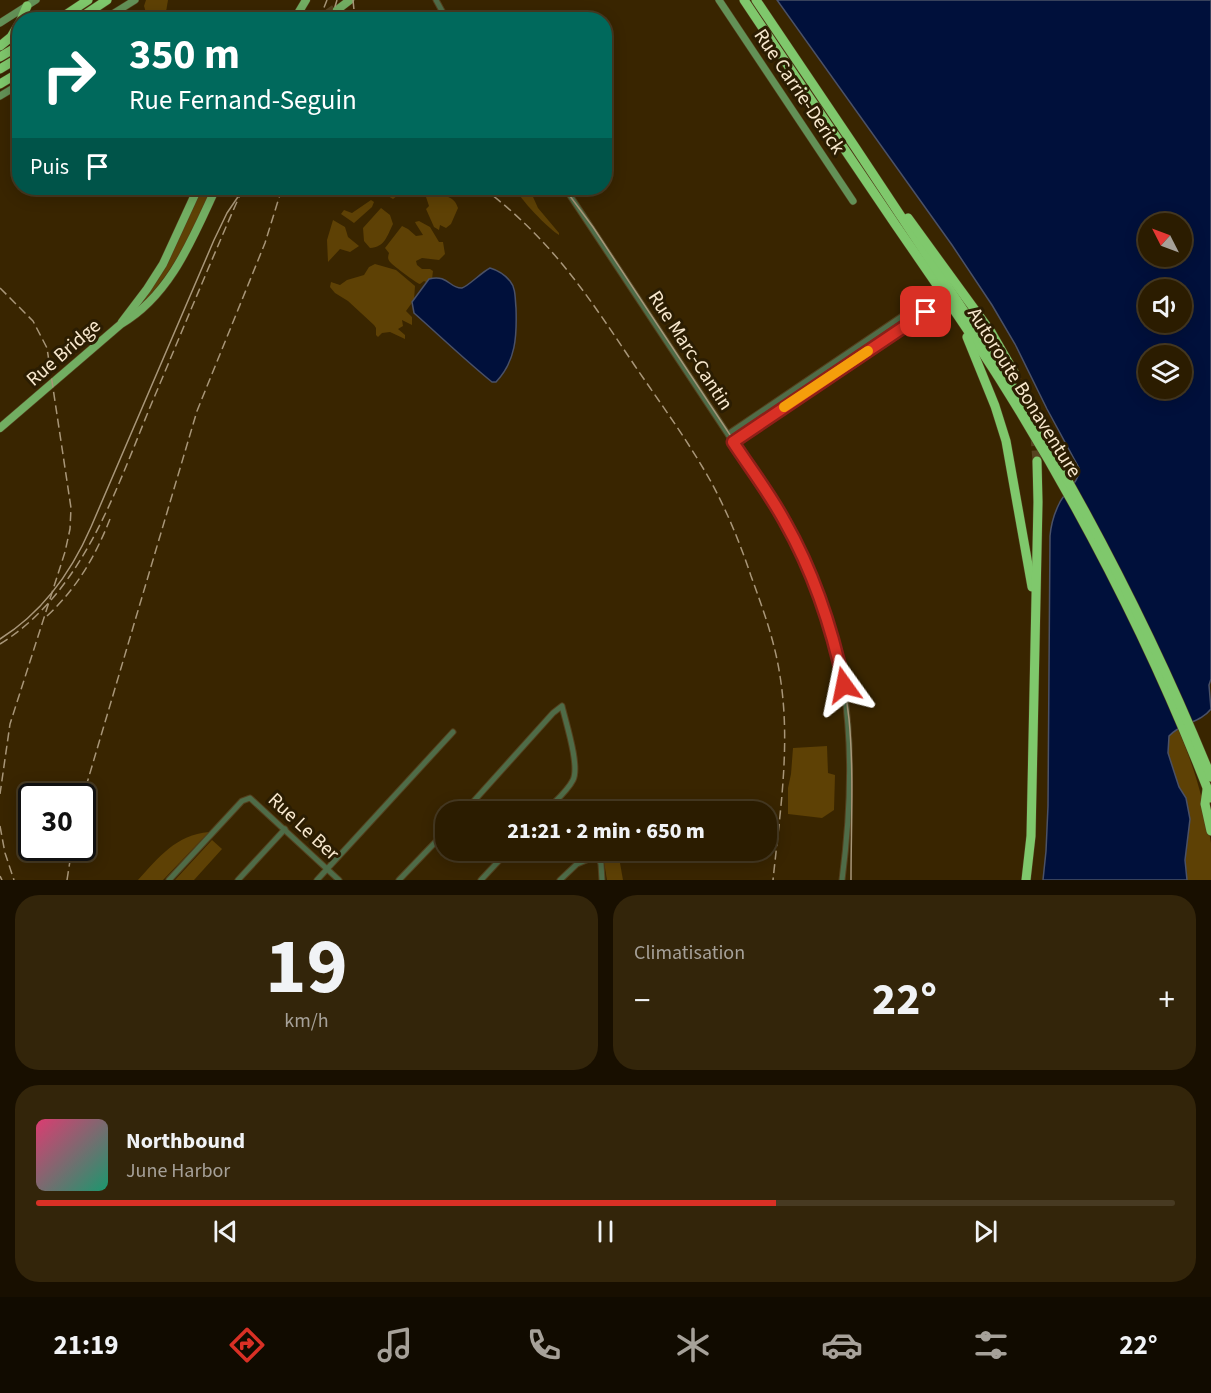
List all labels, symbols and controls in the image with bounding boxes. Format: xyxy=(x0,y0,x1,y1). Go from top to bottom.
street label: Rue Carrie-Derick xyxy=(747,23,852,160)
text: 350 m xyxy=(129,25,240,85)
icon: right xyxy=(30,36,108,114)
text: Rue Fernand-Seguin xyxy=(129,81,357,120)
icon: arrive xyxy=(81,150,114,183)
text: Puis xyxy=(30,151,69,183)
north arrow xyxy=(1138,213,1192,267)
map controls xyxy=(1138,213,1192,399)
button: sound xyxy=(1138,279,1192,333)
street label: Rue Marc-Cantin xyxy=(641,285,739,416)
pin xyxy=(900,286,951,337)
icon: arrive xyxy=(909,295,942,328)
street label: Autoroute Bonaventure xyxy=(960,302,1088,483)
street label: Rue Bridge xyxy=(20,312,107,393)
button: layers xyxy=(1138,345,1192,399)
position arrow xyxy=(812,653,876,717)
speed limit sign: 30 xyxy=(18,783,96,861)
street label: Rue Le Ber xyxy=(262,786,345,867)
text: 21:21 · 2 min · 650 m xyxy=(507,815,705,847)
text: 19 xyxy=(265,912,348,1023)
text: Climatisation xyxy=(634,939,745,967)
text: 22° xyxy=(872,968,937,1032)
text: − xyxy=(634,977,650,1024)
text: + xyxy=(1159,977,1175,1024)
text: km/h xyxy=(284,1007,329,1035)
text: Northbound xyxy=(126,1125,245,1157)
text: June Harbor xyxy=(126,1157,230,1185)
icon: previous xyxy=(209,1215,242,1248)
icon: pause xyxy=(589,1215,622,1248)
icon: next xyxy=(969,1215,1002,1248)
icon: directions xyxy=(226,1324,268,1366)
icon: music xyxy=(374,1324,416,1366)
icon: phone xyxy=(523,1324,565,1366)
icon: climate xyxy=(672,1324,714,1366)
icon: car xyxy=(821,1324,863,1366)
icon: filters xyxy=(970,1324,1012,1366)
text: 21:19 xyxy=(53,1326,119,1365)
text: 22° xyxy=(1119,1326,1158,1365)

